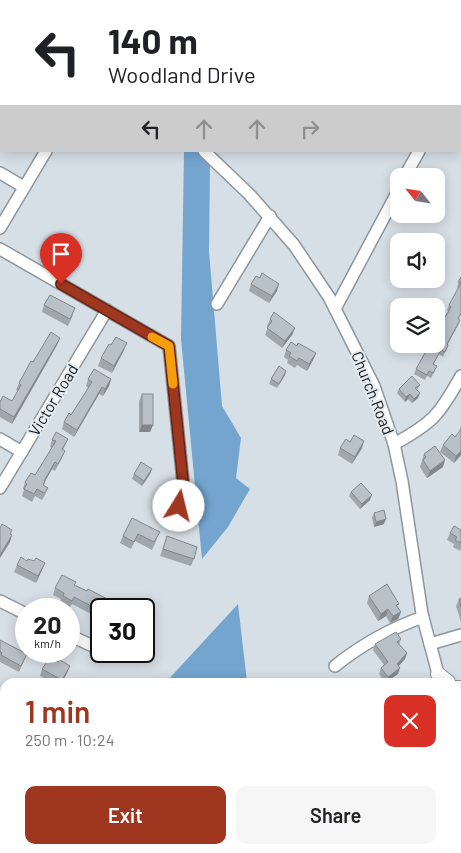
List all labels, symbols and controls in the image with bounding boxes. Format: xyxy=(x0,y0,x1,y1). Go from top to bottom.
text: 140 m xyxy=(108,19,198,61)
icon: left xyxy=(25,20,90,85)
text: Woodland Drive xyxy=(108,61,256,87)
icon: left xyxy=(137,115,165,143)
icon: ahead xyxy=(190,115,218,143)
icon: ahead xyxy=(243,115,271,143)
icon: right xyxy=(296,115,324,143)
north arrow xyxy=(390,168,445,222)
map controls xyxy=(390,168,445,353)
pin xyxy=(40,233,82,284)
button: sound xyxy=(390,233,445,288)
icon: arrive xyxy=(47,240,75,268)
button: layers xyxy=(390,298,445,353)
street label: Church Road xyxy=(348,348,399,437)
street label: Victor Road xyxy=(24,360,81,439)
position arrow xyxy=(152,479,204,531)
speed limit sign: 30 xyxy=(90,598,155,663)
text: 20 xyxy=(33,609,62,639)
text: km/h xyxy=(34,636,61,650)
text: 1 min xyxy=(25,693,90,729)
button: close xyxy=(384,695,436,747)
text: 250 m · 10:24 xyxy=(25,730,115,749)
button: Exit xyxy=(25,786,226,844)
button: Share xyxy=(236,786,436,844)

